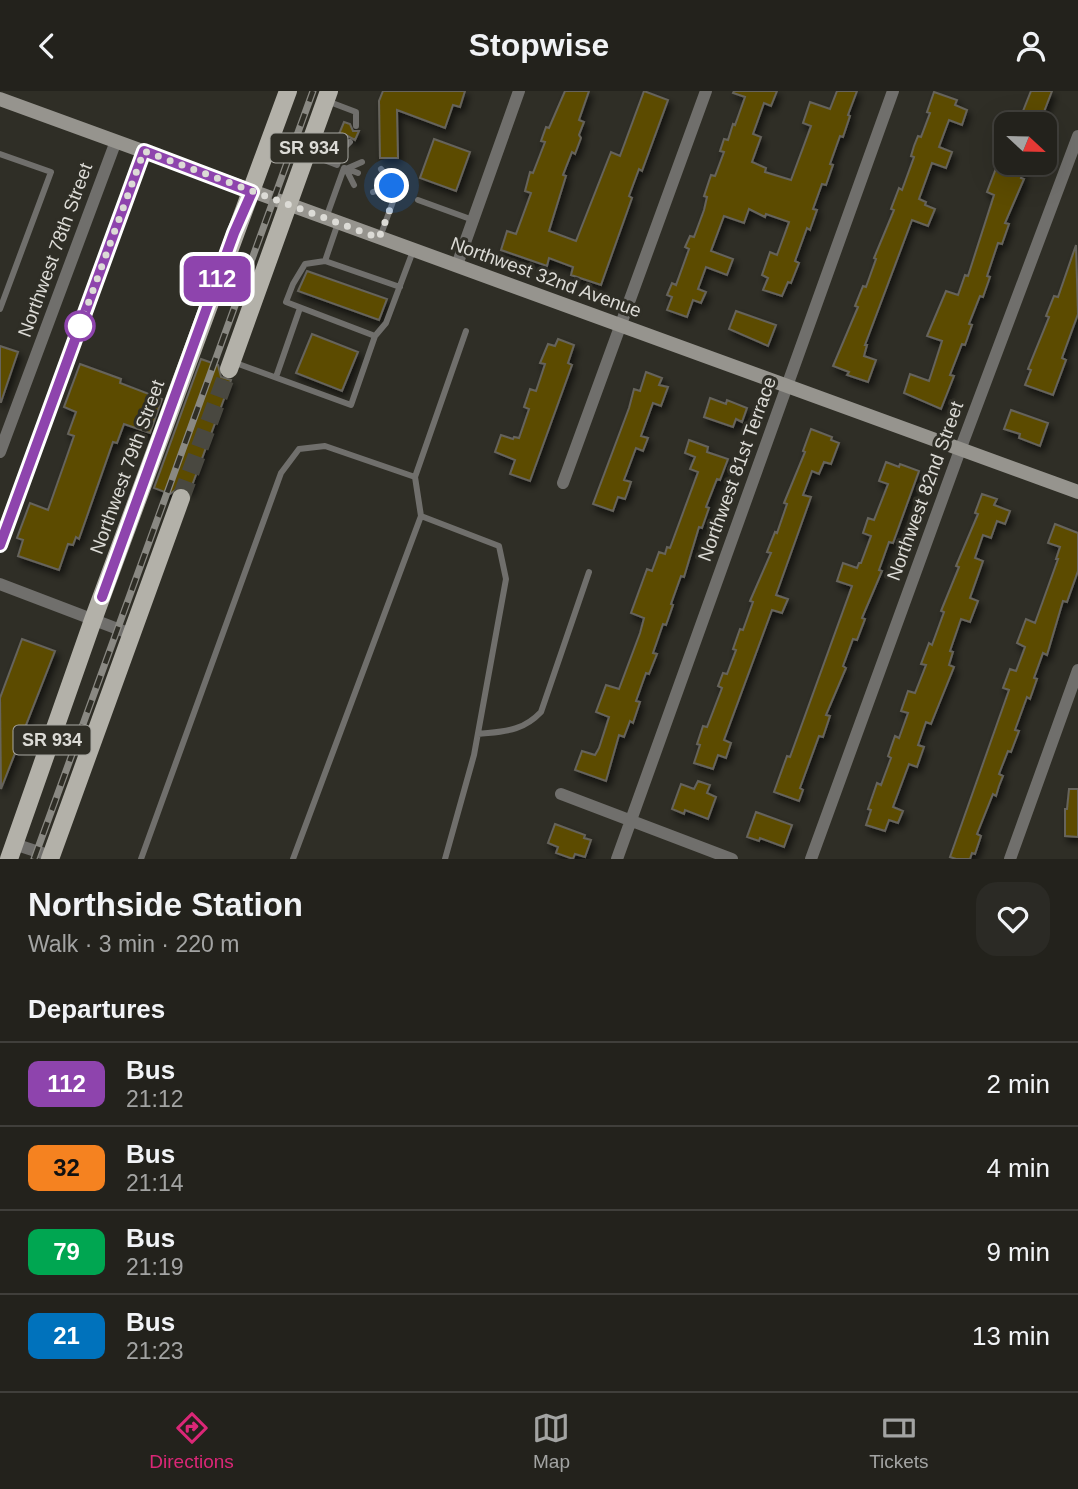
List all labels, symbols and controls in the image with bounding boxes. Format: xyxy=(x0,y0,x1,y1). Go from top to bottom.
icon: back xyxy=(28,27,66,65)
text: Stopwise xyxy=(469,27,609,63)
icon: person xyxy=(1012,27,1050,65)
north arrow xyxy=(994,112,1057,175)
map controls xyxy=(994,112,1057,175)
road number: SR 934 xyxy=(270,133,348,163)
street label: Northwest 78th Street xyxy=(14,159,97,340)
your location xyxy=(374,168,409,203)
street label: Northwest 32nd Avenue xyxy=(448,233,644,321)
line badge: 112 xyxy=(177,256,257,302)
text: 112 xyxy=(198,265,236,292)
unlabelled marker xyxy=(65,311,95,341)
street label: Northwest 81st Terrace xyxy=(694,374,780,564)
street label: Northwest 79th Street xyxy=(86,376,169,557)
street label: Northwest 82nd Street xyxy=(883,398,967,583)
road number: SR 934 xyxy=(14,725,90,755)
button: heart xyxy=(976,882,1050,956)
text: Northside Station xyxy=(28,886,303,923)
text: Walk · 3 min · 220 m xyxy=(28,931,239,957)
text: Departures xyxy=(28,994,165,1024)
text: Bus xyxy=(126,1055,175,1085)
text: 2 min xyxy=(986,1069,1050,1099)
text: 112 xyxy=(47,1070,86,1097)
text: 21:12 xyxy=(126,1086,184,1112)
text: Bus xyxy=(126,1139,175,1169)
text: 4 min xyxy=(986,1153,1050,1183)
text: 32 xyxy=(53,1154,80,1181)
text: 21:14 xyxy=(126,1170,184,1196)
text: Bus xyxy=(126,1223,175,1253)
text: 9 min xyxy=(986,1237,1050,1267)
text: 79 xyxy=(53,1238,80,1265)
text: 21:19 xyxy=(126,1254,184,1280)
text: Bus xyxy=(126,1307,175,1337)
text: 13 min xyxy=(972,1321,1050,1351)
text: 21 xyxy=(53,1322,80,1349)
text: 21:23 xyxy=(126,1338,184,1364)
tab: Directions xyxy=(149,1409,234,1473)
tab: Map xyxy=(532,1409,570,1473)
tab: Tickets xyxy=(869,1409,929,1473)

